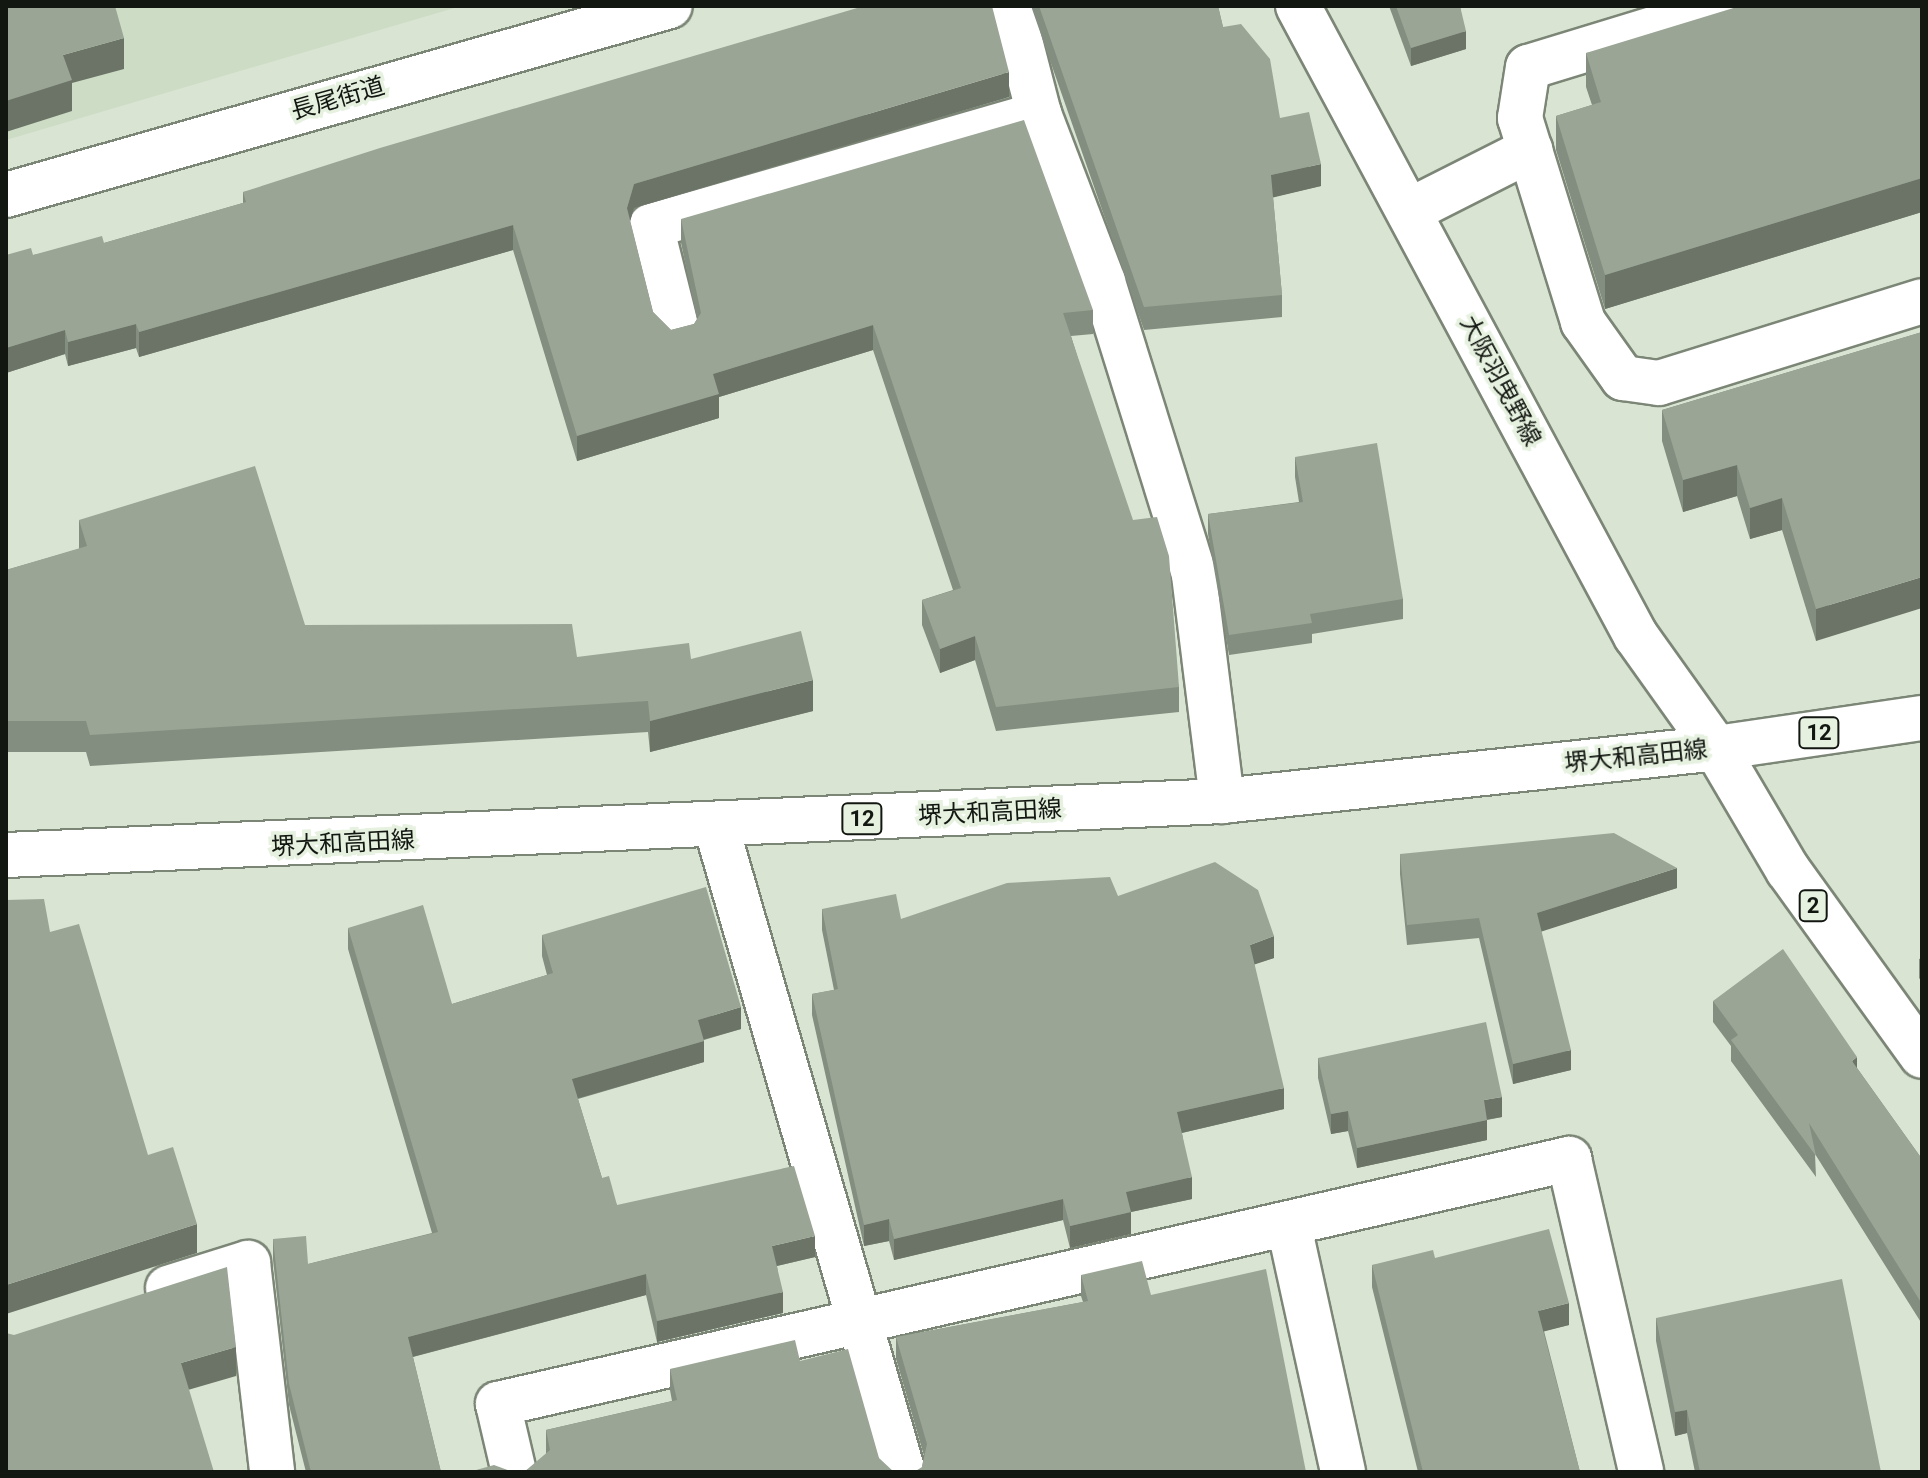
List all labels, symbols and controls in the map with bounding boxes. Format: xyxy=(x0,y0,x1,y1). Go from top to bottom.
street label: 長尾街道 xyxy=(288,72,388,126)
street label: 大阪羽曳野線 xyxy=(1453,311,1547,451)
road number: 12 xyxy=(1797,715,1841,751)
street label: 堺大和高田線 xyxy=(1563,735,1709,779)
street label: 堺大和高田線 xyxy=(917,795,1063,831)
road number: 12 xyxy=(840,801,884,837)
street label: 堺大和高田線 xyxy=(270,826,416,862)
road number: 2 xyxy=(1797,888,1829,924)

